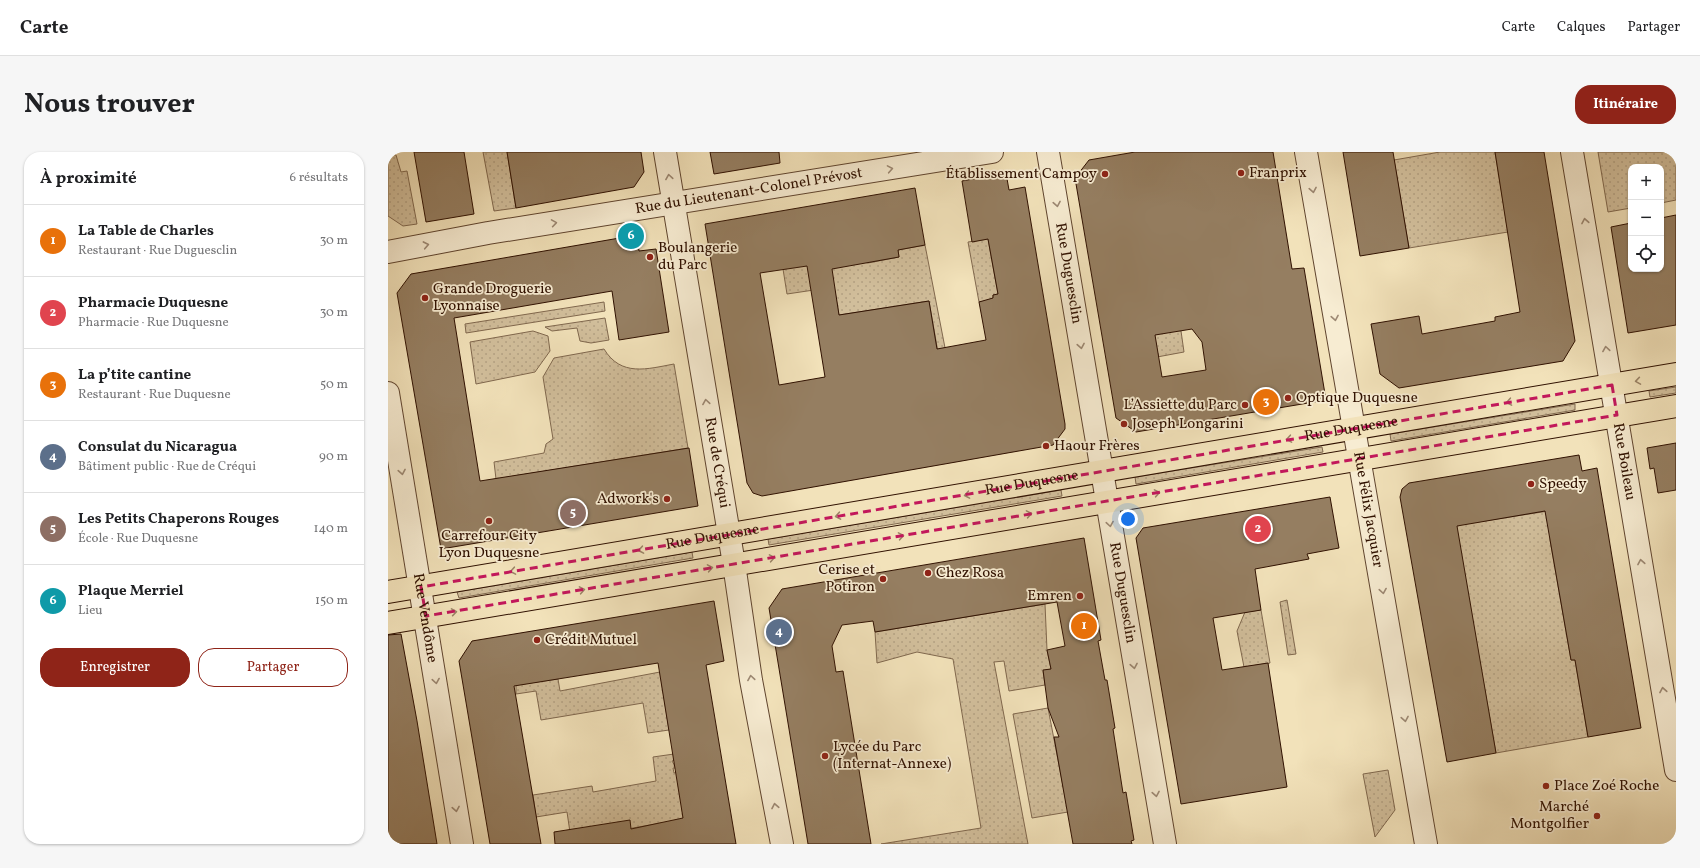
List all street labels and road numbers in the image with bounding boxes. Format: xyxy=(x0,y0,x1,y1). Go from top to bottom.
street label: Rue du Lieutenant-Colonel Prévost xyxy=(634,162,864,220)
street label: Rue Duguesclin xyxy=(1050,221,1087,326)
street label: Rue Duquesne xyxy=(1303,411,1400,447)
street label: Rue de Créqui xyxy=(699,416,735,510)
street label: Rue Boileau xyxy=(1607,421,1641,502)
street label: Rue Félix Jacquier xyxy=(1348,450,1388,569)
street label: Rue Duquesne xyxy=(983,465,1080,501)
street label: Rue Duquesne xyxy=(664,519,761,555)
street label: Rue Duguesclin xyxy=(1104,541,1141,645)
street label: Rue Vendôme xyxy=(407,572,443,664)

